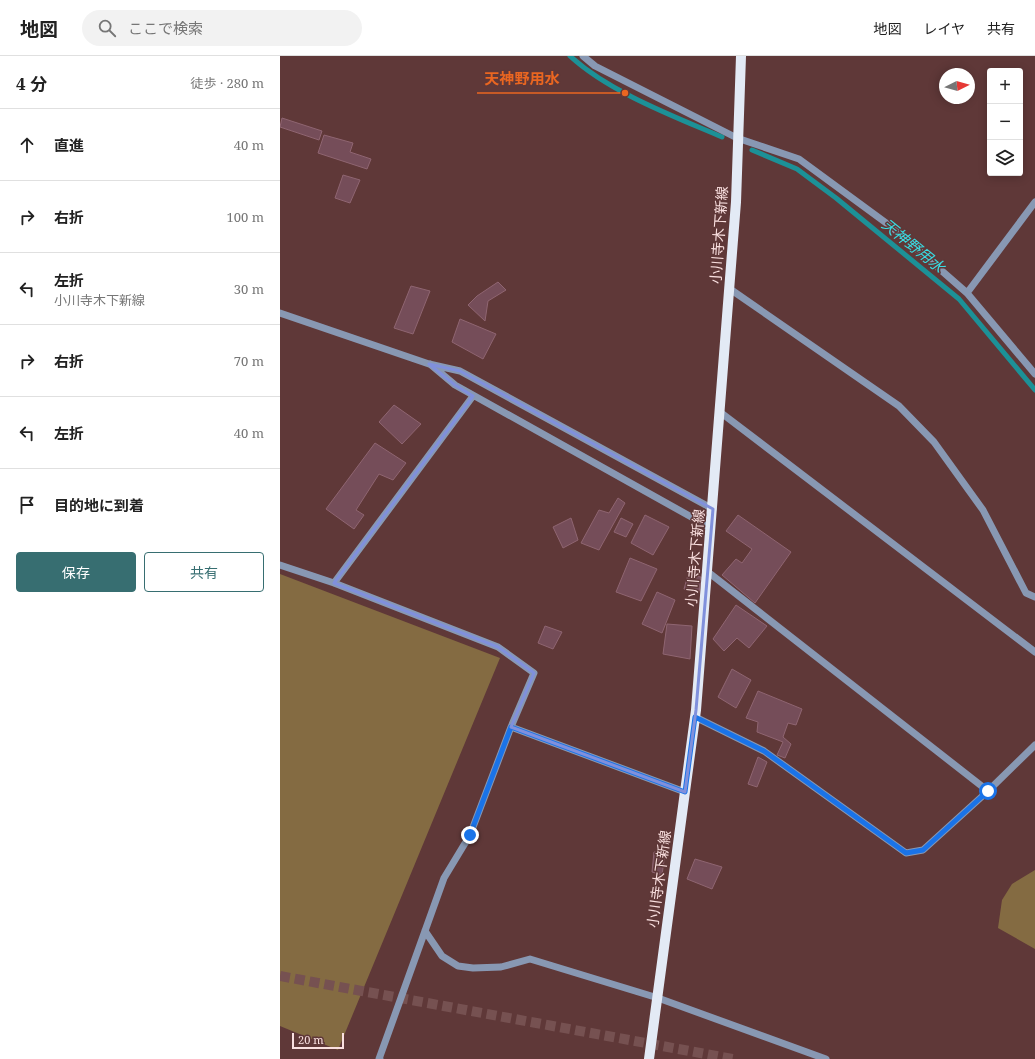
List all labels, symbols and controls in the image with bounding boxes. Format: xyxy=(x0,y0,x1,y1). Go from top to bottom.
search box xyxy=(82,10,362,46)
text: 地図 xyxy=(20,16,58,42)
icon: search xyxy=(96,17,118,39)
text: ここで検索 xyxy=(128,18,203,38)
text: 地図 xyxy=(873,19,901,38)
text: レイヤ xyxy=(923,19,965,38)
text: 共有 xyxy=(987,19,1015,38)
callout: 天神野用水 xyxy=(477,66,568,93)
text: 天神野用水 xyxy=(484,68,560,88)
north arrow xyxy=(939,68,975,104)
map controls xyxy=(987,68,1023,176)
button: + xyxy=(987,68,1023,104)
text: 4 分 xyxy=(16,72,47,95)
text: 徒歩 · 280 m xyxy=(191,74,264,92)
button: − xyxy=(987,104,1023,140)
icon: ahead xyxy=(16,134,38,156)
text: 直進 xyxy=(54,135,84,155)
text: 40 m xyxy=(234,136,264,154)
button: layers xyxy=(987,140,1023,176)
street label: 小川寺木下新線 xyxy=(706,185,731,285)
icon: right xyxy=(16,206,38,228)
text: 右折 xyxy=(54,207,84,227)
text: 100 m xyxy=(227,208,264,226)
water label: 天神野用水 xyxy=(878,214,951,278)
text: 左折 xyxy=(54,270,84,290)
icon: left xyxy=(16,278,38,300)
text: 30 m xyxy=(234,280,264,298)
text: 小川寺木下新線 xyxy=(54,291,145,309)
icon: right xyxy=(16,350,38,372)
text: 右折 xyxy=(54,351,84,371)
text: 70 m xyxy=(234,352,264,370)
icon: left xyxy=(16,422,38,444)
text: 左折 xyxy=(54,423,84,443)
text: 40 m xyxy=(234,424,264,442)
icon: arrive xyxy=(16,494,38,516)
text: 目的地に到着 xyxy=(54,495,144,515)
street label: 小川寺木下新線 xyxy=(681,508,708,608)
button: 保存 xyxy=(16,552,136,592)
button: 共有 xyxy=(144,552,264,592)
route start xyxy=(979,782,997,800)
route end xyxy=(461,826,479,844)
street label: 小川寺木下新線 xyxy=(642,829,675,929)
scale bar xyxy=(292,1031,344,1050)
text: 20 m xyxy=(298,1032,324,1047)

